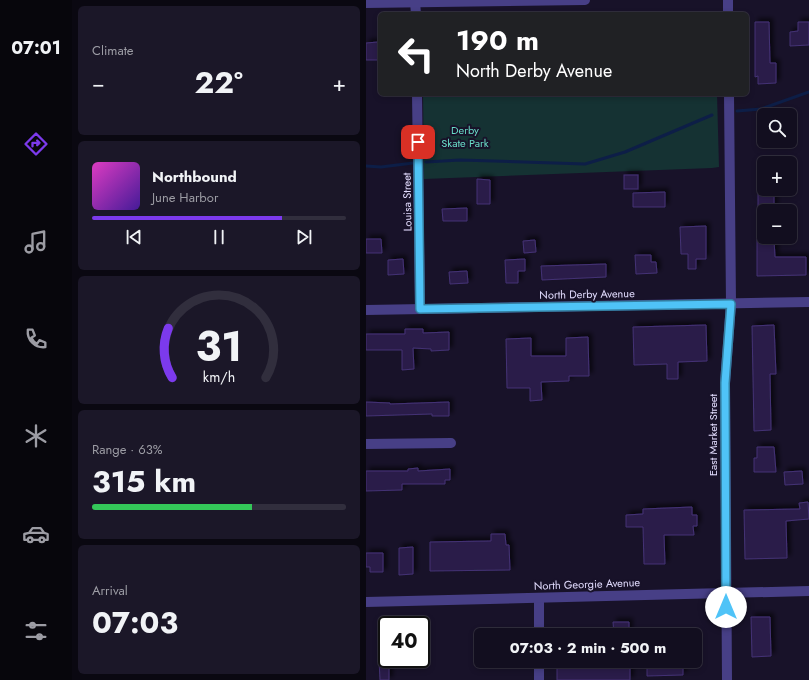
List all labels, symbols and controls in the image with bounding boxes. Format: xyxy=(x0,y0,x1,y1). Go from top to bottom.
text: 190 m xyxy=(456,20,539,61)
icon: left xyxy=(390,28,442,80)
text: 07:01 xyxy=(11,35,61,61)
text: Climate xyxy=(92,41,133,60)
text: North Derby Avenue xyxy=(456,58,612,84)
text: 22° xyxy=(195,61,243,104)
text: − xyxy=(92,67,105,99)
text: + xyxy=(332,67,346,99)
map controls xyxy=(757,108,797,244)
button: search xyxy=(757,108,797,148)
park label: Derby Skate Park xyxy=(441,122,489,151)
pin xyxy=(401,125,435,159)
icon: directions xyxy=(22,130,50,158)
icon: arrive xyxy=(407,131,429,153)
button: + xyxy=(757,156,797,196)
text: Northbound xyxy=(152,166,237,188)
street label: Louisa Street xyxy=(398,172,416,232)
text: June Harbor xyxy=(152,188,218,207)
button: − xyxy=(757,204,797,244)
icon: previous xyxy=(123,226,145,248)
icon: pause xyxy=(208,226,230,248)
icon: next xyxy=(293,226,315,248)
icon: music xyxy=(22,228,50,256)
street label: North Derby Avenue xyxy=(539,285,635,303)
text: 31 xyxy=(195,316,243,377)
icon: phone xyxy=(22,325,50,353)
text: km/h xyxy=(203,367,235,387)
street label: East Market Street xyxy=(705,394,721,476)
icon: climate xyxy=(22,422,50,450)
text: Range · 63% xyxy=(92,440,163,459)
text: 315 km xyxy=(92,460,196,503)
icon: car xyxy=(22,520,50,548)
street label: North Georgie Avenue xyxy=(534,574,641,594)
text: Arrival xyxy=(92,581,128,600)
position arrow xyxy=(705,586,747,628)
text: 07:03 xyxy=(92,601,178,644)
speed limit sign: 40 xyxy=(378,616,430,668)
icon: filters xyxy=(22,617,50,645)
text: 07:03 · 2 min · 500 m xyxy=(510,637,666,659)

